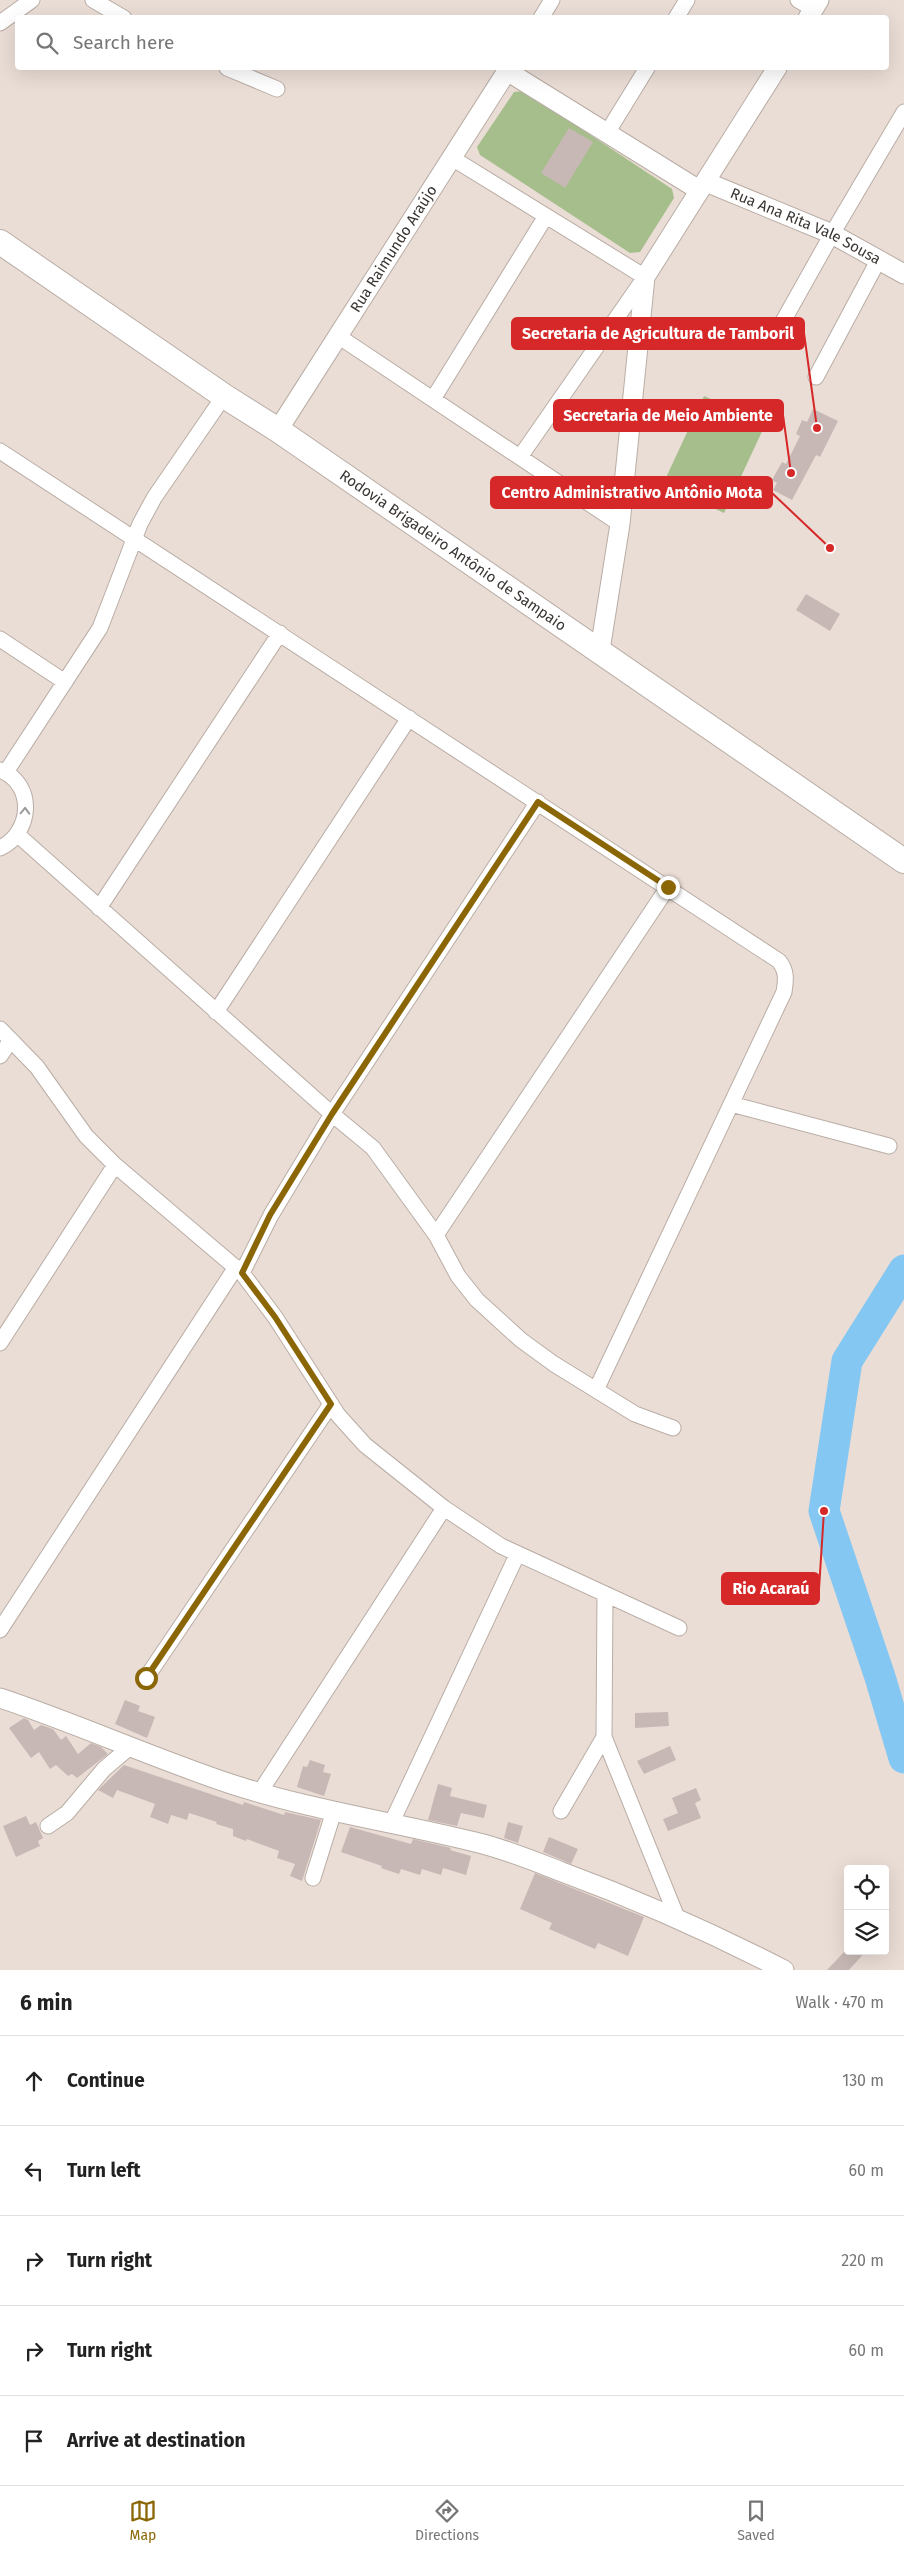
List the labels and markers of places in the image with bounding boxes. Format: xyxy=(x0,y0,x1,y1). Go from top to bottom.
callout: Secretaria de Agricultura de Tamboril xyxy=(512,318,804,349)
callout: Secretaria de Meio Ambiente xyxy=(554,400,783,431)
callout: Centro Administrativo Antônio Mota xyxy=(491,477,772,508)
callout: Rio Acaraú xyxy=(722,1573,819,1604)

